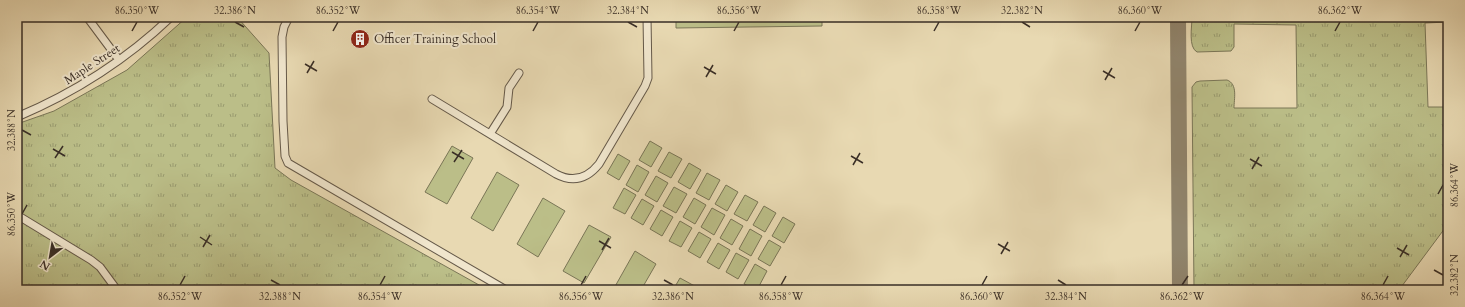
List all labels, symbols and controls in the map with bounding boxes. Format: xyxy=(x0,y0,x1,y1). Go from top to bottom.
text: 86.350°W xyxy=(115,4,160,18)
text: 32.386°N xyxy=(214,4,256,18)
text: 86.352°W xyxy=(316,4,361,18)
text: 86.354°W xyxy=(516,4,561,18)
text: 32.384°N xyxy=(607,4,649,18)
text: 86.356°W xyxy=(717,4,762,18)
text: 86.358°W xyxy=(917,4,962,18)
text: 32.382°N xyxy=(1001,4,1043,18)
text: 86.360°W xyxy=(1118,4,1163,18)
text: 86.362°W xyxy=(1318,4,1363,18)
building icon: Officer Training School xyxy=(349,28,371,50)
place label: Officer Training School xyxy=(374,31,496,47)
street label: Maple Street xyxy=(61,40,123,88)
text: 32.388°N xyxy=(5,109,19,151)
text: 86.364°W xyxy=(1448,162,1462,207)
text: 86.350°W xyxy=(5,191,19,236)
north arrow xyxy=(30,237,70,277)
text: 32.382°N xyxy=(1448,254,1462,296)
text: N xyxy=(37,256,53,274)
text: 86.352°W xyxy=(158,290,203,304)
text: 32.388°N xyxy=(259,290,301,304)
text: 86.354°W xyxy=(358,290,403,304)
text: 86.356°W xyxy=(559,290,604,304)
text: 32.386°N xyxy=(652,290,694,304)
text: 86.358°W xyxy=(759,290,804,304)
text: 86.360°W xyxy=(960,290,1005,304)
text: 32.384°N xyxy=(1045,290,1087,304)
text: 86.362°W xyxy=(1160,290,1205,304)
text: 86.364°W xyxy=(1361,290,1406,304)

